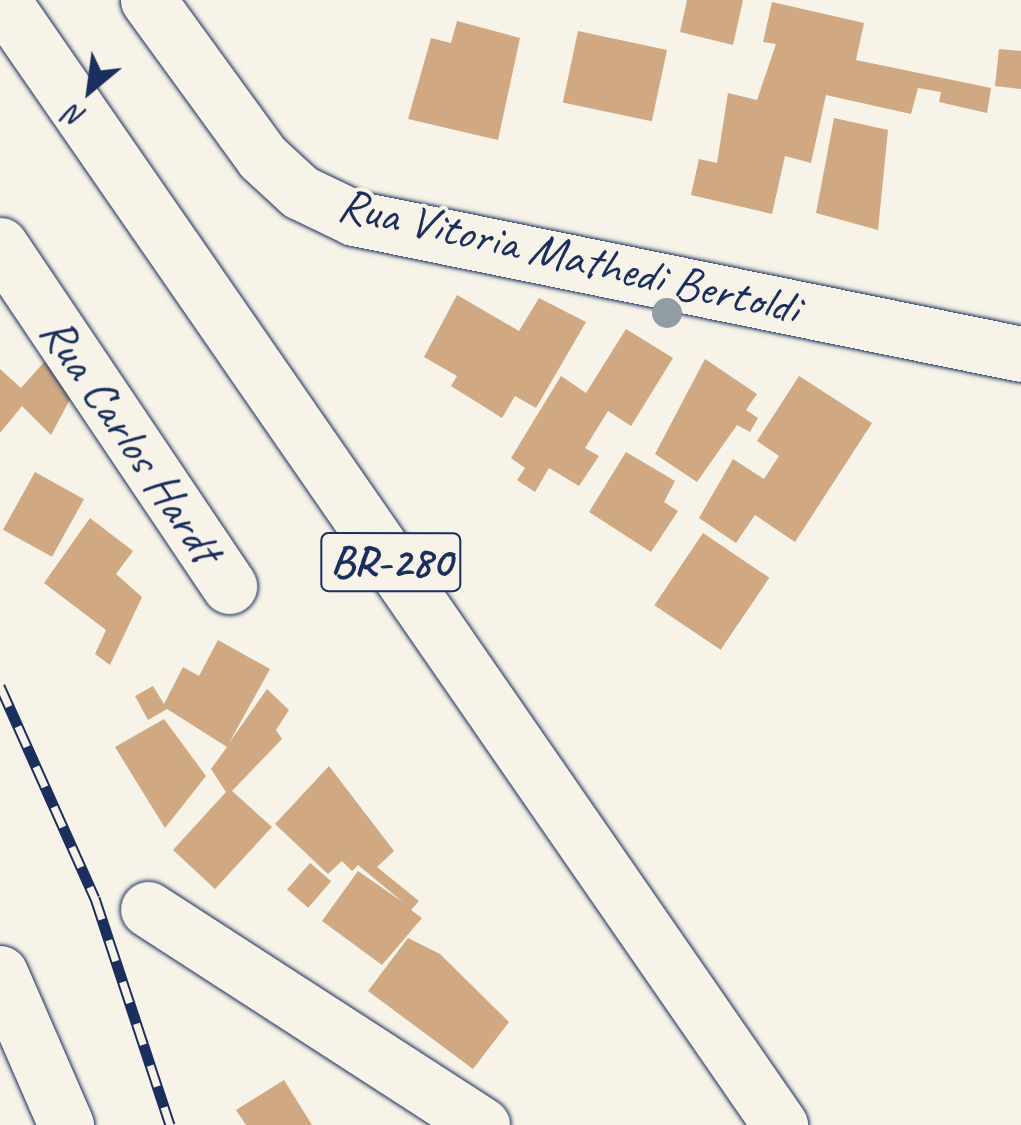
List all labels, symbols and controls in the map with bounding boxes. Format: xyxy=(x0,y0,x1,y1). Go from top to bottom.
north arrow xyxy=(40,40,140,140)
text: N xyxy=(59,97,91,136)
street label: Rua Vitoria Mathedi Bertoldi xyxy=(333,175,805,337)
street label: Rua Carlos Hardt xyxy=(27,305,235,575)
road number: BR-280 xyxy=(318,522,464,602)

